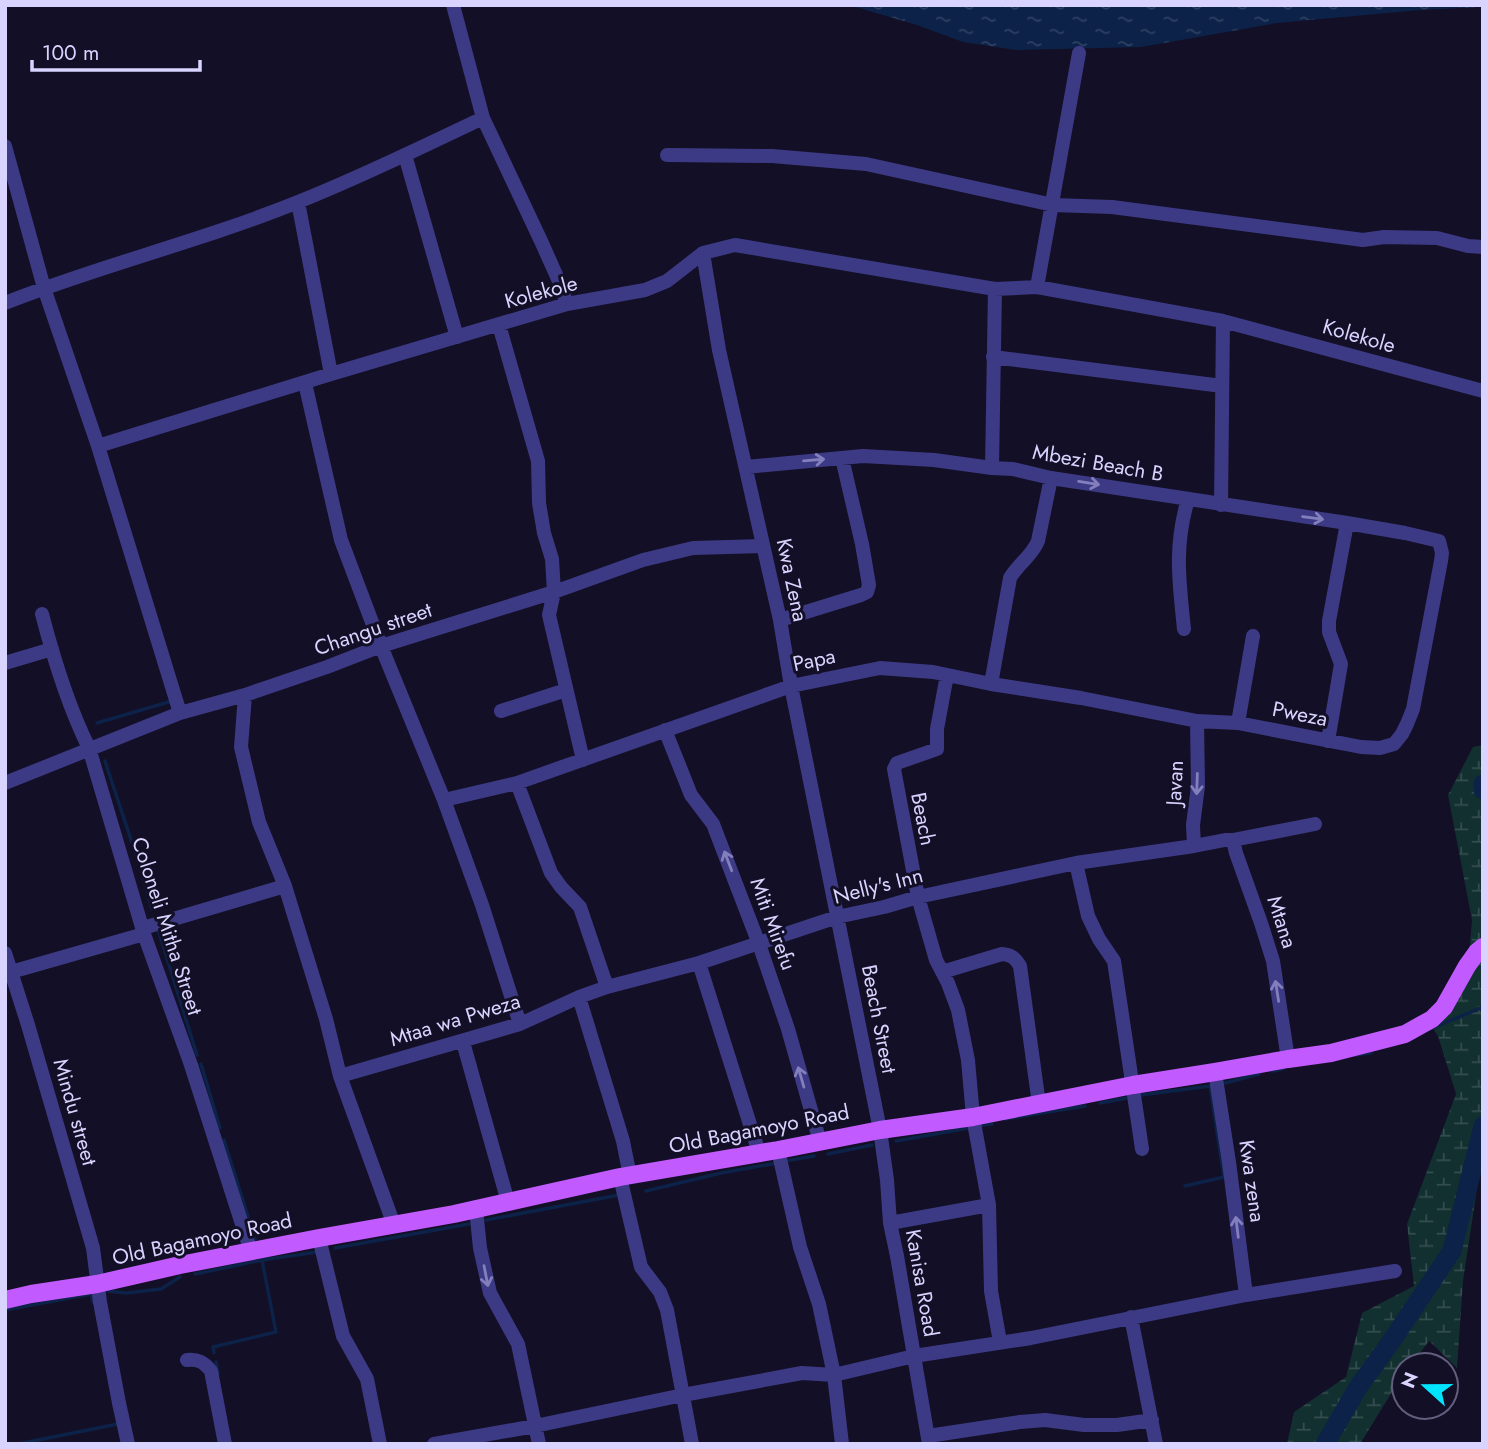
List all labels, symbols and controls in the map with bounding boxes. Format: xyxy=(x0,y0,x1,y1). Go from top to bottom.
scale bar xyxy=(32,28,200,72)
text: 100 m xyxy=(42,38,99,68)
street label: Kolekole xyxy=(501,268,581,316)
street label: Kolekole xyxy=(1319,311,1399,361)
street label: Mbezi Beach B xyxy=(1030,437,1166,489)
one-way arrow xyxy=(803,453,825,466)
one-way arrow xyxy=(1077,477,1099,490)
one-way arrow xyxy=(1302,512,1324,525)
street label: Kwa Zena xyxy=(769,536,815,624)
street label: Changu street xyxy=(310,595,436,663)
street label: Papa xyxy=(790,641,838,679)
street label: Pweza xyxy=(1270,694,1330,734)
street label: Javan xyxy=(1159,760,1191,809)
one-way arrow xyxy=(1191,772,1204,795)
street label: Beach xyxy=(903,790,943,848)
street label: Coloneli Mitha Street xyxy=(124,833,210,1019)
one-way arrow xyxy=(720,851,733,873)
street label: Nelly's Inn xyxy=(830,860,926,912)
street label: Miti Mirefu xyxy=(742,874,804,974)
street label: Mtana xyxy=(1260,892,1304,952)
street label: Beach Street xyxy=(854,962,904,1076)
one-way arrow xyxy=(1270,980,1283,1003)
street label: Mtaa wa Pweza xyxy=(386,986,524,1054)
street label: Mindu street xyxy=(45,1055,105,1169)
one-way arrow xyxy=(794,1066,807,1088)
street label: Old Bagamoyo Road xyxy=(666,1097,852,1161)
street label: Kwa zena xyxy=(1231,1138,1273,1224)
street label: Old Bagamoyo Road xyxy=(109,1205,295,1273)
one-way arrow xyxy=(1231,1217,1244,1239)
street label: Kanisa Road xyxy=(898,1227,946,1339)
one-way arrow xyxy=(480,1264,494,1287)
north arrow xyxy=(1390,1351,1460,1421)
text: N xyxy=(1394,1368,1425,1392)

